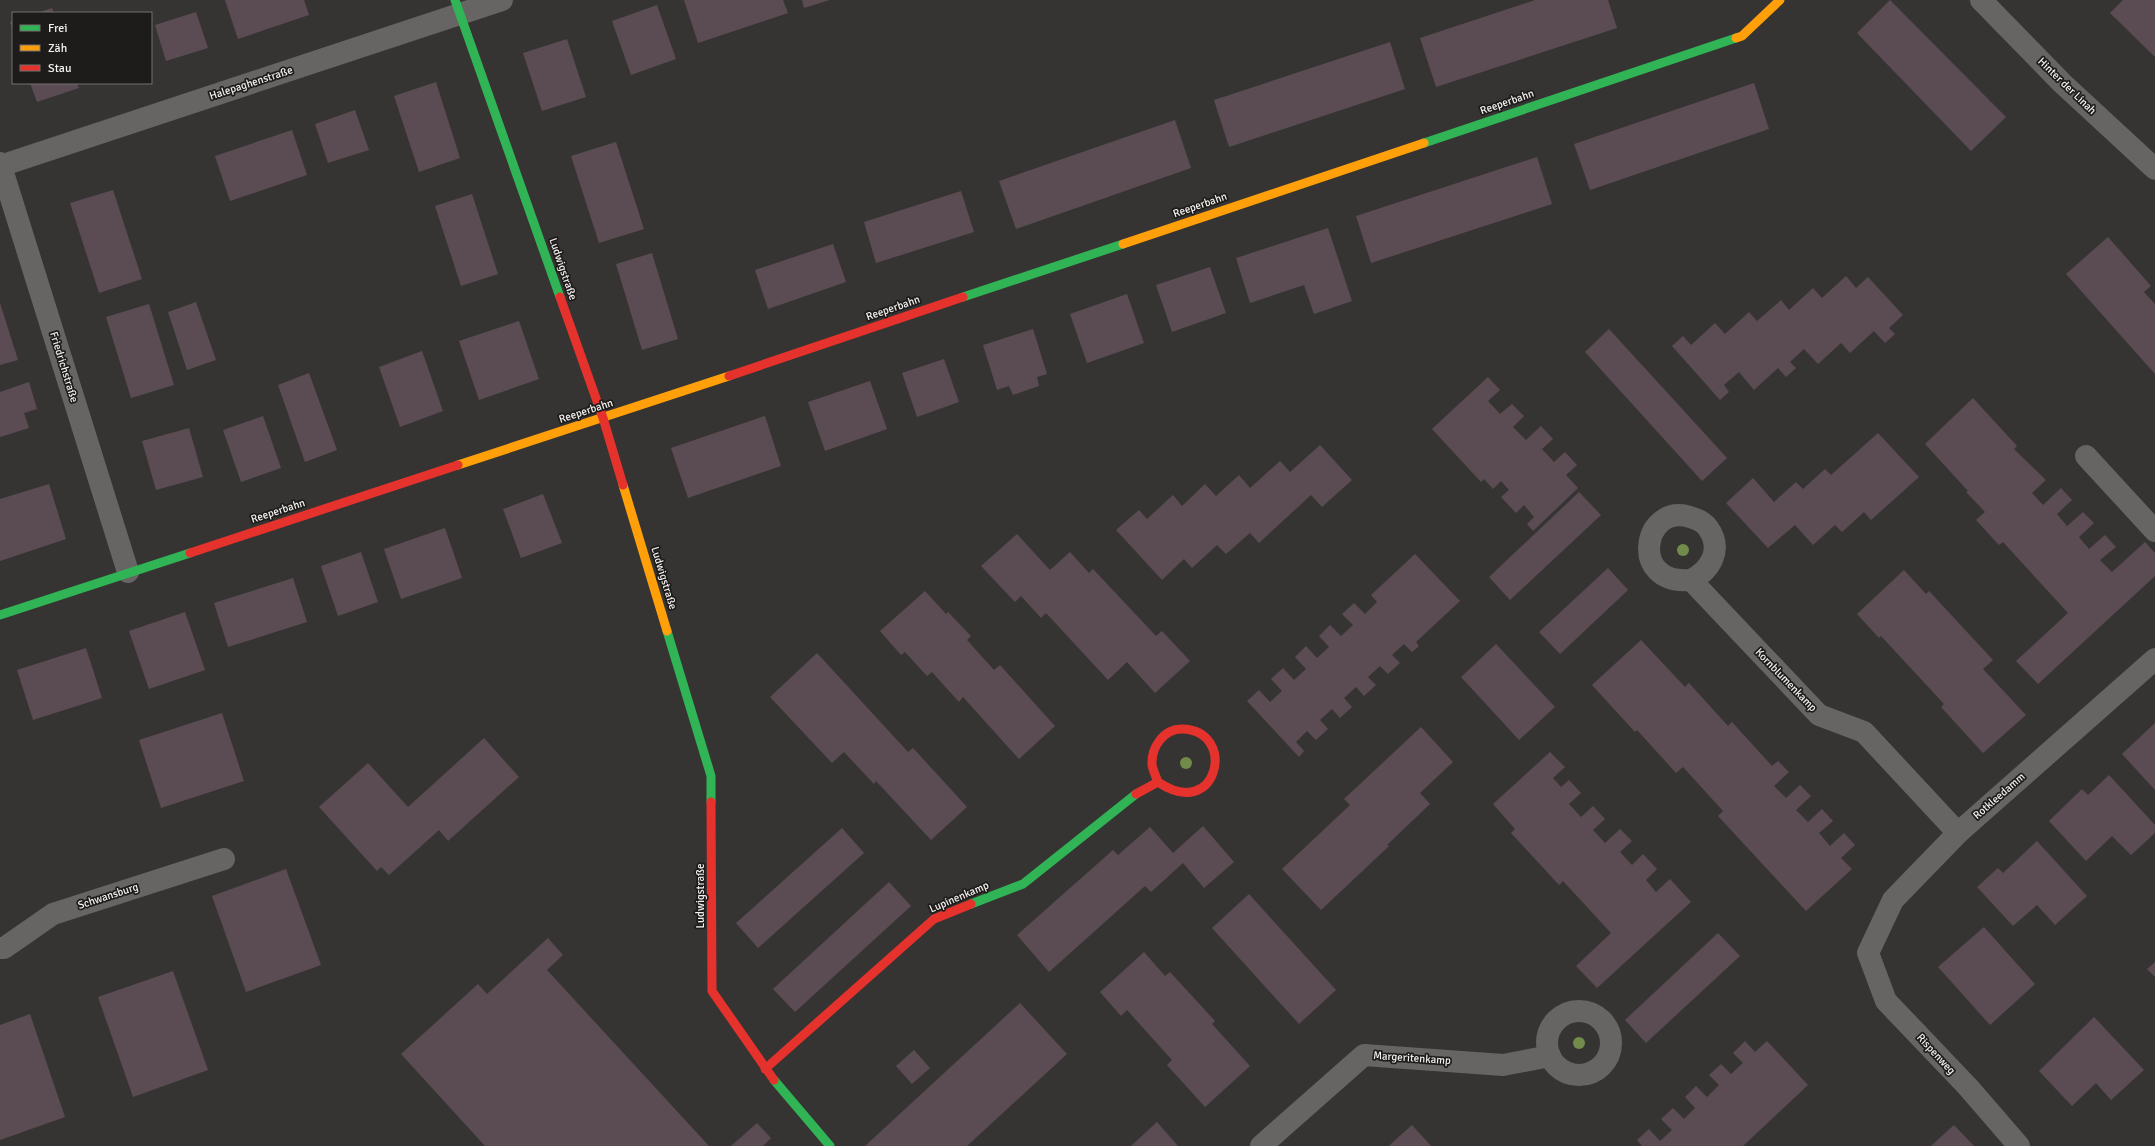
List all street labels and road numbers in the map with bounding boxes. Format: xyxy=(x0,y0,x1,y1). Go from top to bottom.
street label: Hinter der Linah xyxy=(2035,55,2099,117)
street label: Halepaghenstraße xyxy=(208,63,294,103)
street label: Reeperbahn xyxy=(1478,87,1536,117)
street label: Reeperbahn xyxy=(1171,190,1229,220)
street label: Ludwigstraße xyxy=(546,236,580,302)
street label: Reeperbahn xyxy=(864,293,922,323)
street label: Friedrichstraße xyxy=(47,330,81,404)
street label: Reeperbahn xyxy=(557,396,615,426)
street label: Reeperbahn xyxy=(249,496,307,526)
street label: Ludwigstraße xyxy=(648,545,680,611)
street label: Kornblumenkamp xyxy=(1752,646,1820,715)
street label: Rotkleedamm xyxy=(1970,770,2028,822)
street label: Ludwigstraße xyxy=(694,864,707,928)
street label: Lupinenkamp xyxy=(927,879,991,915)
street label: Schwansburg xyxy=(76,880,140,912)
street label: Rispenweg xyxy=(1914,1031,1958,1077)
street label: Margeritenkamp xyxy=(1373,1049,1451,1067)

